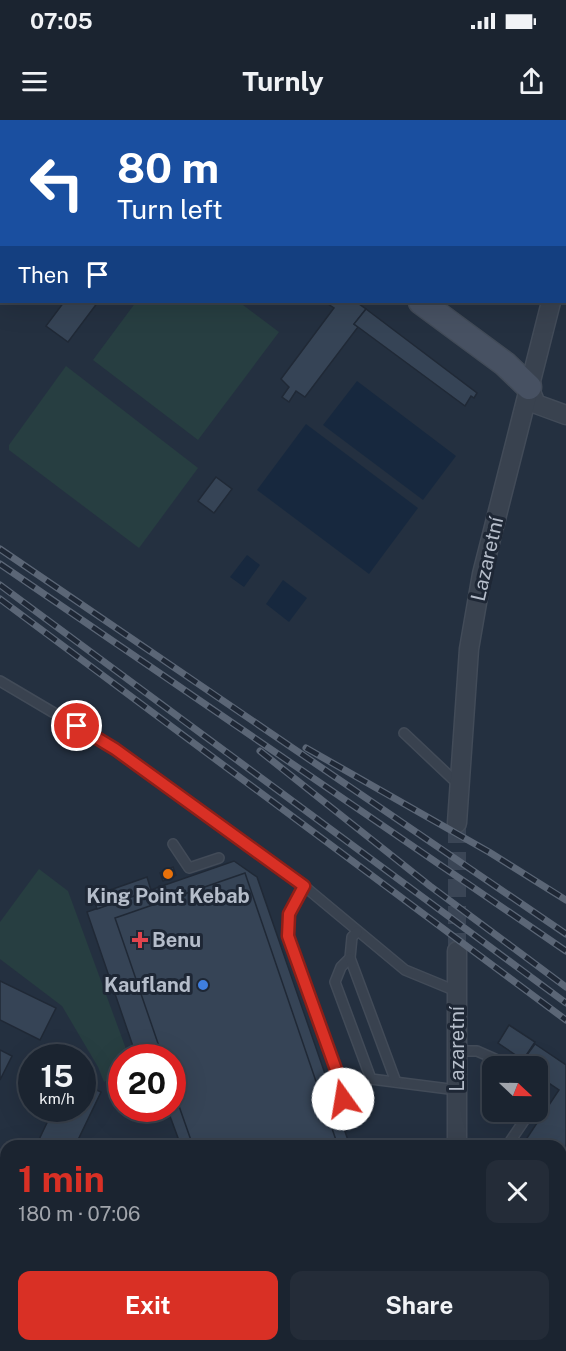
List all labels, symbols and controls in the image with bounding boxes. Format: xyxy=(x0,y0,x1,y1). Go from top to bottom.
text: 07:05 xyxy=(30,8,93,34)
icon: menu xyxy=(18,65,51,98)
text: Turnly xyxy=(242,65,324,97)
icon: share xyxy=(515,65,548,98)
text: 80 m xyxy=(117,143,219,192)
icon: left xyxy=(18,144,96,222)
text: Turn left xyxy=(117,193,223,225)
icon: arrive xyxy=(81,258,114,291)
text: Then xyxy=(18,262,69,288)
street label: Lazaretní xyxy=(466,513,509,603)
pin xyxy=(51,700,102,751)
icon: arrive xyxy=(60,709,93,742)
marker: King Point Kebab xyxy=(161,867,175,881)
place label: King Point Kebab xyxy=(86,884,250,908)
place label: Benu xyxy=(152,928,201,952)
marker: Benu xyxy=(133,933,147,947)
place label: Kaufland xyxy=(104,973,191,997)
marker: Kaufland xyxy=(196,978,210,992)
street label: Lazaretní xyxy=(445,1005,469,1092)
speed limit sign: 20 xyxy=(108,1044,186,1122)
north arrow xyxy=(482,1056,548,1122)
map controls xyxy=(482,1056,548,1122)
text: 15 xyxy=(40,1058,74,1094)
position arrow xyxy=(311,1067,375,1131)
text: km/h xyxy=(39,1090,75,1107)
text: 1 min xyxy=(18,1158,105,1200)
button: close xyxy=(486,1160,549,1223)
text: 180 m · 07:06 xyxy=(18,1202,141,1226)
button: Exit xyxy=(18,1271,278,1340)
button: Share xyxy=(290,1271,549,1340)

